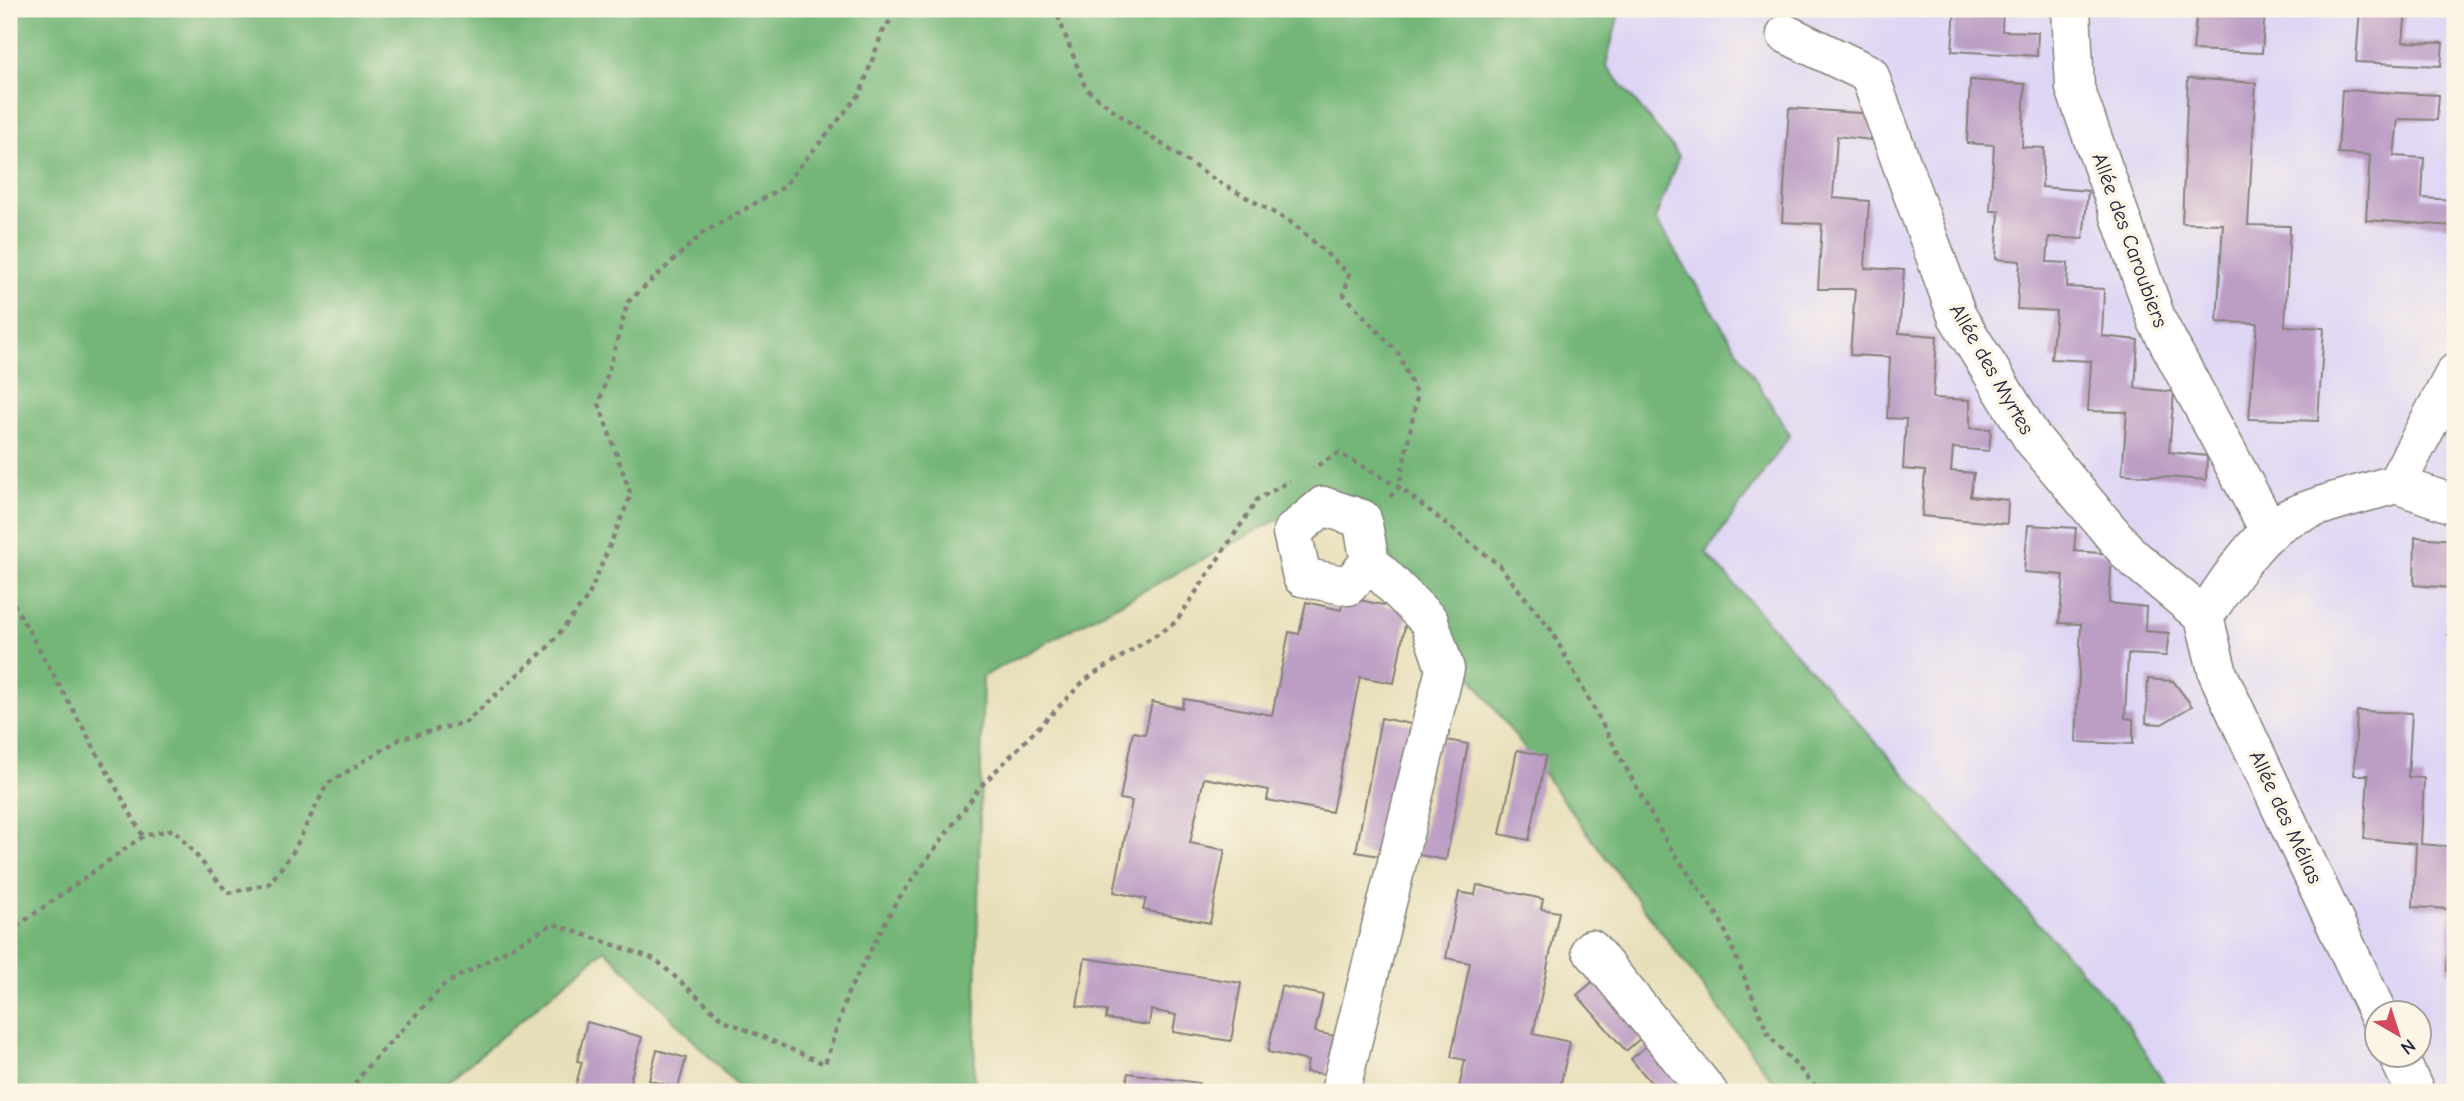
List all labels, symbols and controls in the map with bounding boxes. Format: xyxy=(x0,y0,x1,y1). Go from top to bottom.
street label: Allée des Caroubiers xyxy=(2087,149,2173,331)
street label: Allée des Myrtes xyxy=(1945,299,2039,439)
street label: Allée des Mélias xyxy=(2245,747,2327,887)
north arrow xyxy=(2362,1000,2432,1070)
text: N xyxy=(2396,1034,2420,1059)

